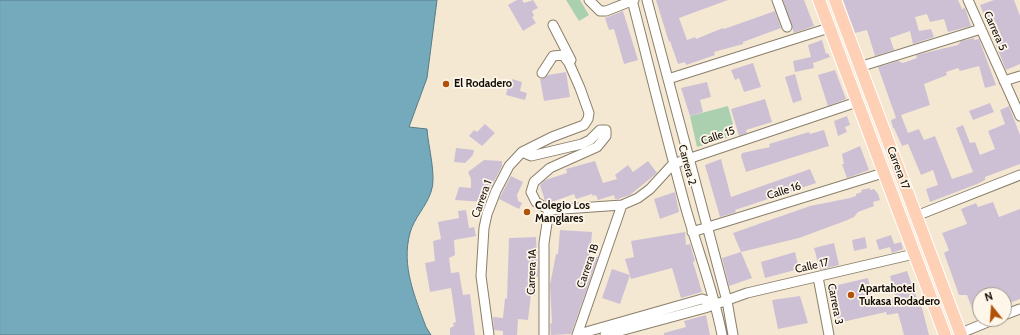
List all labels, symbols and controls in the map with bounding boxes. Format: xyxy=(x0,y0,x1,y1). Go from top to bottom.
street label: Carrera 5 xyxy=(981,9,1009,53)
place label: El Rodadero xyxy=(454,77,512,91)
marker: El Rodadero xyxy=(441,79,451,89)
street label: Calle 15 xyxy=(699,124,737,148)
street label: Carrera 2 xyxy=(675,143,699,187)
street label: Carrera 17 xyxy=(884,145,912,191)
street label: Carrera 1 xyxy=(469,178,495,220)
street label: Calle 16 xyxy=(765,180,803,202)
place label: Colegio Los Manglares xyxy=(535,199,590,225)
marker: Colegio Los Manglares xyxy=(522,207,532,217)
street label: Carrera 1B xyxy=(574,242,602,290)
street label: Carrera 1A xyxy=(525,249,539,295)
street label: Calle 17 xyxy=(794,256,830,276)
street label: Carrera 3 xyxy=(825,282,845,326)
place label: Apartahotel Tukasa Rodadero xyxy=(859,282,940,308)
north arrow xyxy=(972,287,1012,327)
text: N xyxy=(983,289,995,304)
marker: Apartahotel Tukasa Rodadero xyxy=(846,290,856,300)

